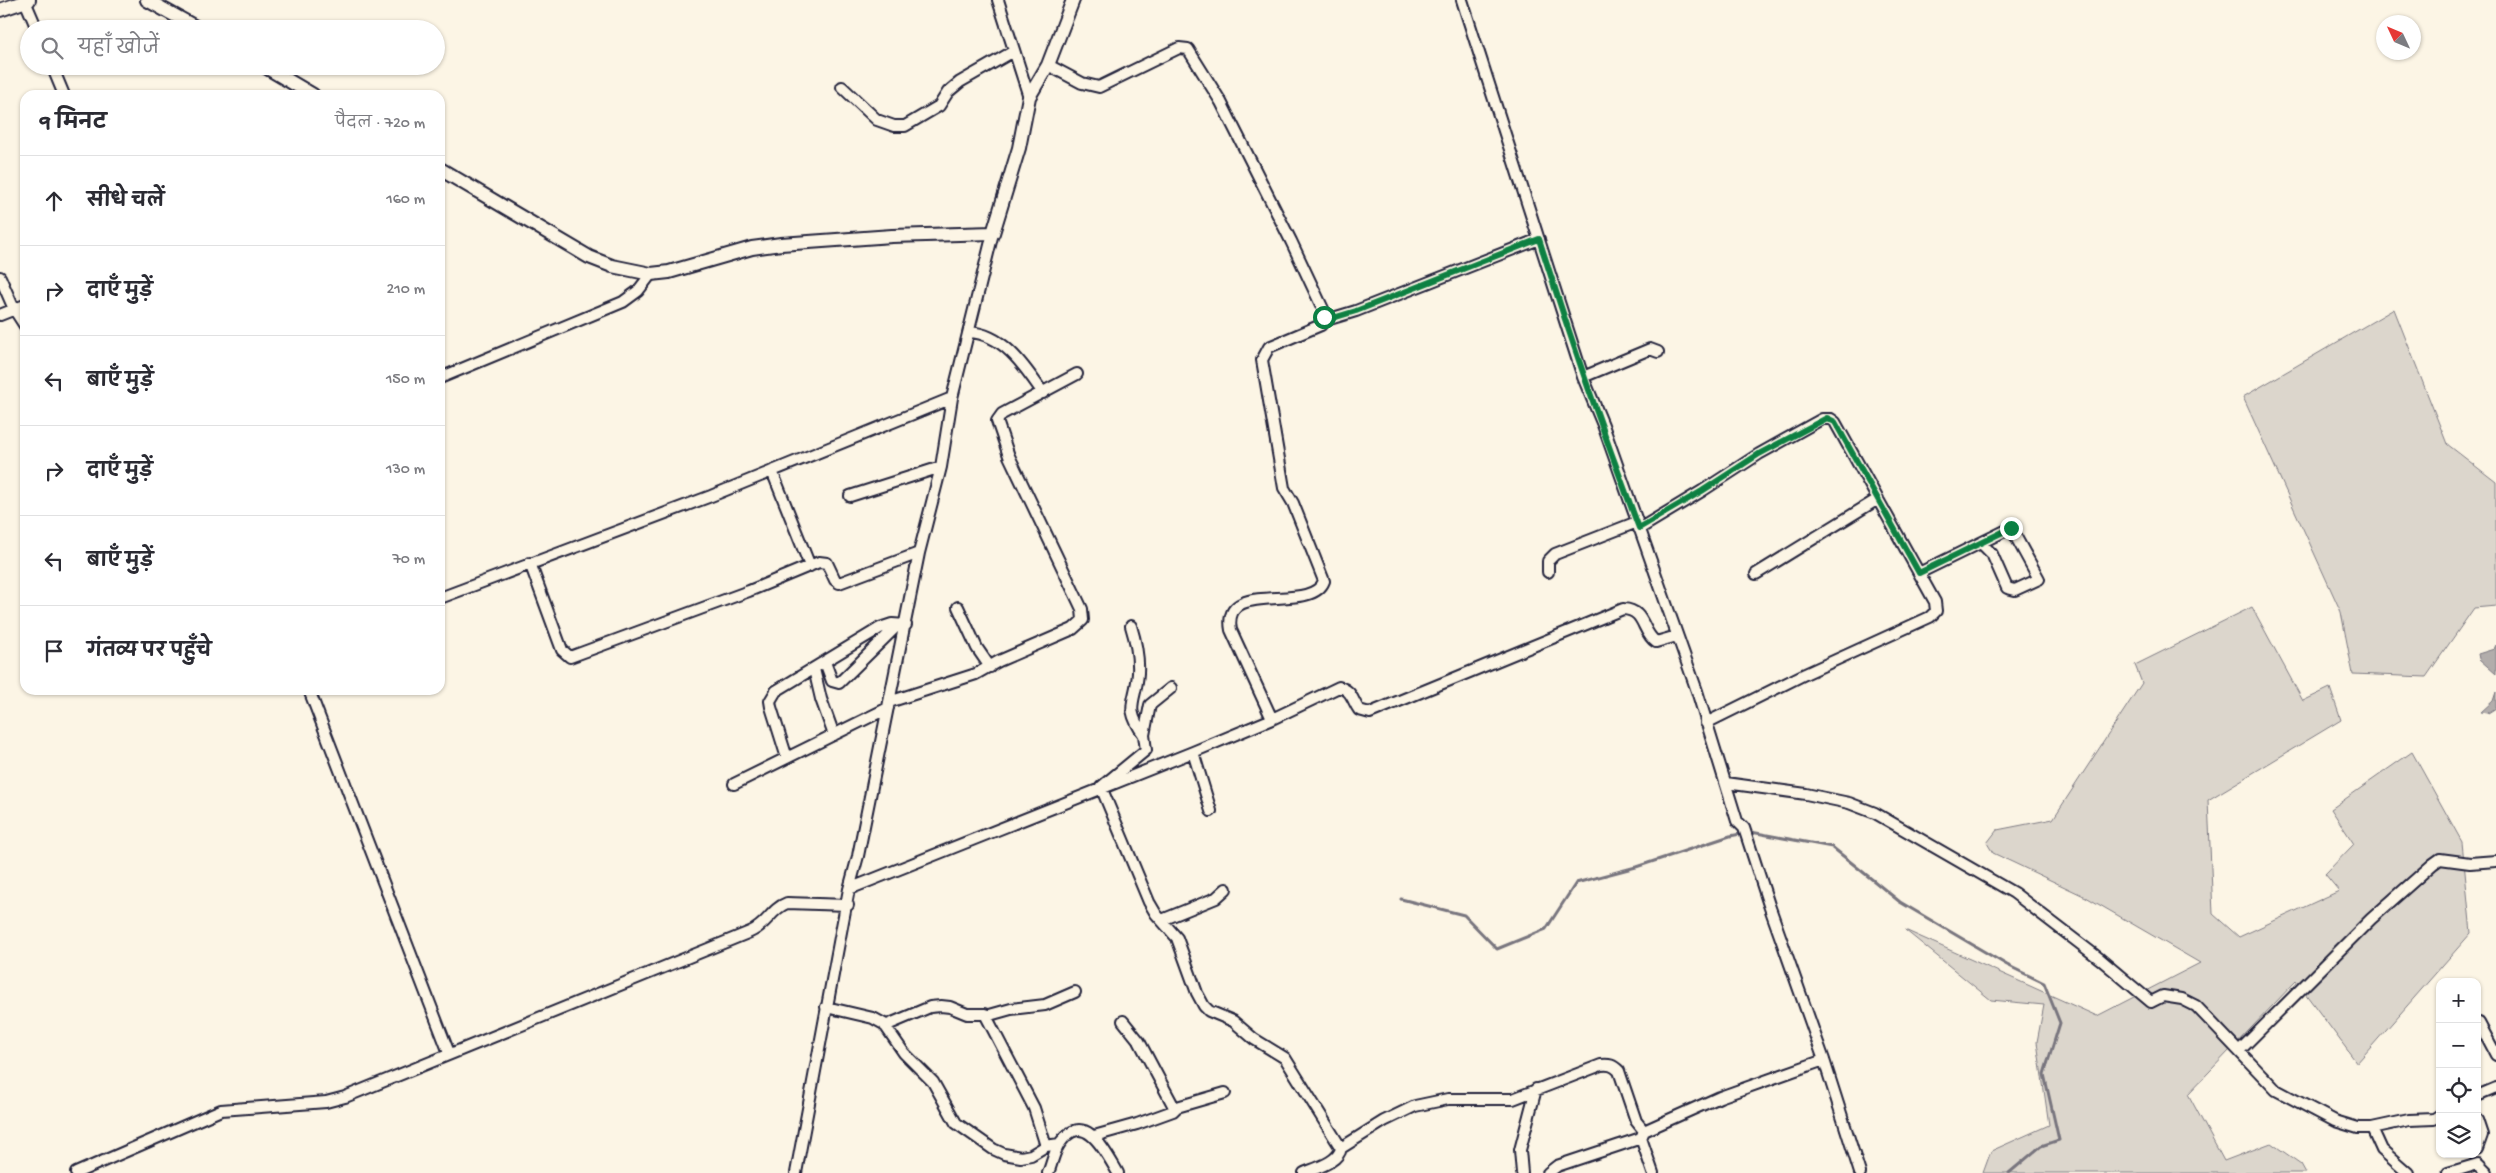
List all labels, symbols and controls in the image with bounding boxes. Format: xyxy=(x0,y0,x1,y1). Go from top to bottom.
north arrow xyxy=(2376,15,2421,60)
search box xyxy=(20,20,445,75)
icon: search xyxy=(38,34,66,62)
text: यहाँ खोजें xyxy=(78,38,159,61)
text: 9 मिनट xyxy=(40,112,106,137)
text: पैदल · 720 m xyxy=(335,115,425,134)
icon: ahead xyxy=(40,187,68,215)
text: सीधे चलें xyxy=(87,191,164,214)
text: 160 m xyxy=(386,191,425,210)
icon: right xyxy=(40,277,68,305)
text: दाएँ मुड़ें xyxy=(87,281,153,304)
text: 210 m xyxy=(386,281,425,300)
route start xyxy=(1313,306,1336,329)
icon: left xyxy=(40,367,68,395)
text: बाएँ मुड़ें xyxy=(87,371,153,394)
text: 150 m xyxy=(386,371,425,390)
icon: right xyxy=(40,457,68,485)
text: दाएँ मुड़ें xyxy=(87,461,153,484)
text: 130 m xyxy=(386,461,425,480)
route end xyxy=(2000,517,2023,540)
icon: left xyxy=(40,547,68,575)
text: बाएँ मुड़ें xyxy=(87,551,153,574)
text: 70 m xyxy=(392,551,425,570)
icon: arrive xyxy=(40,637,68,665)
text: गंतव्य पर पहुँचे xyxy=(87,641,211,664)
map controls xyxy=(2436,978,2481,1158)
button: + xyxy=(2436,978,2481,1023)
button: − xyxy=(2436,1023,2481,1068)
button: locate xyxy=(2436,1068,2481,1113)
button: layers xyxy=(2436,1113,2481,1158)

